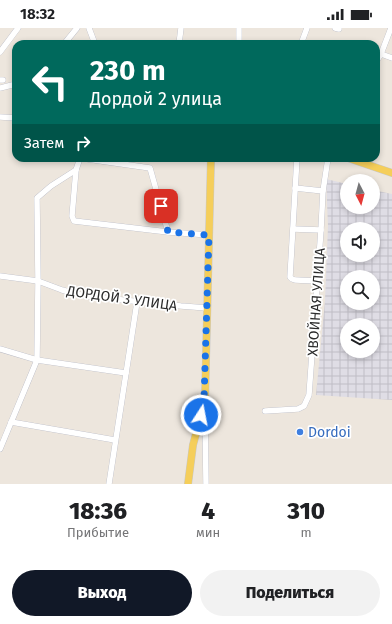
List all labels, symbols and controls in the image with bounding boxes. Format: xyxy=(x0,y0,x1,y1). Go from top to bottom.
text: 18:32 xyxy=(20,5,55,23)
text: 230 m xyxy=(90,54,166,87)
icon: left xyxy=(24,56,76,108)
text: Дордой 2 улица xyxy=(90,88,222,110)
icon: right xyxy=(72,132,94,154)
text: Затем xyxy=(24,134,64,152)
north arrow xyxy=(340,174,380,214)
map controls xyxy=(340,174,380,358)
pin xyxy=(144,189,178,223)
icon: arrive xyxy=(150,195,172,217)
button: sound xyxy=(340,222,380,262)
street label: ХВОЙНАЯ УЛИЦА xyxy=(304,247,329,357)
button: search xyxy=(340,270,380,310)
street label: ДОРДОЙ 3 УЛИЦА xyxy=(65,282,178,315)
button: layers xyxy=(340,318,380,358)
position arrow xyxy=(180,394,222,436)
place label: Dordoi xyxy=(308,424,351,441)
marker: Dordoi xyxy=(295,427,305,437)
text: 18:36 xyxy=(69,497,127,525)
text: 4 xyxy=(201,497,215,525)
text: 310 xyxy=(287,497,325,525)
text: Прибытие xyxy=(67,525,129,540)
text: мин xyxy=(196,525,220,540)
text: m xyxy=(301,525,312,540)
button: Выход xyxy=(12,570,192,616)
button: Поделиться xyxy=(200,570,380,616)

